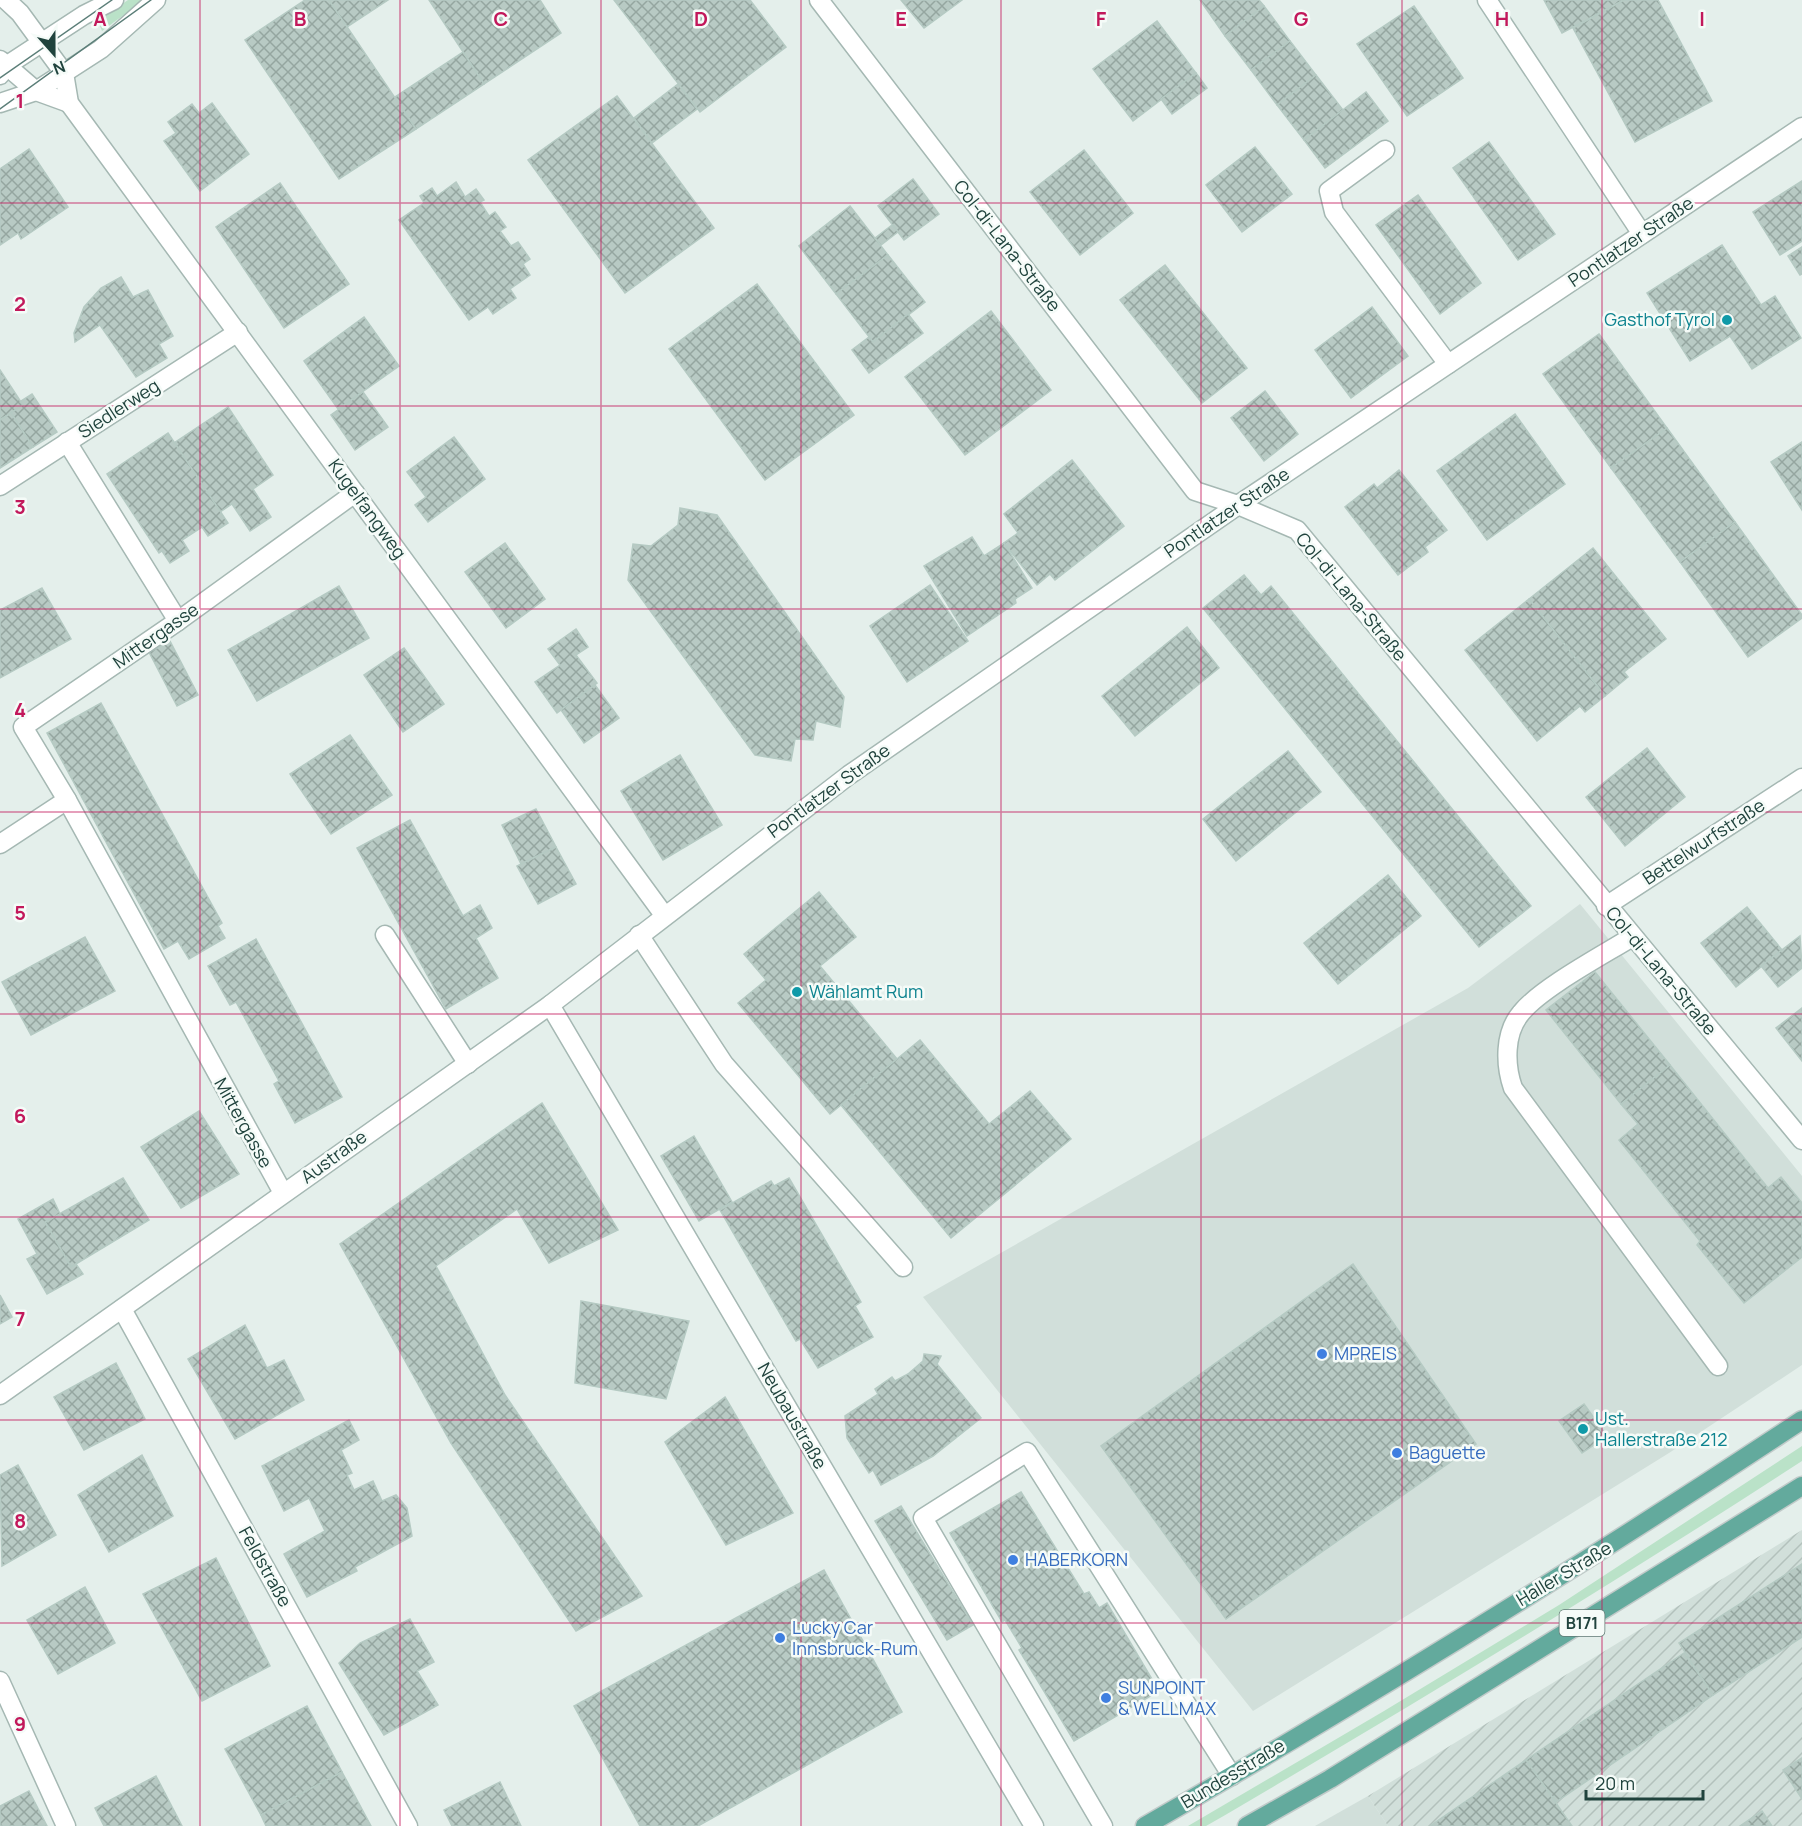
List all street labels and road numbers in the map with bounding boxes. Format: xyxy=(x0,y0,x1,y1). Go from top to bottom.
street label: Col-di-Lana-Straße xyxy=(949,175,1067,316)
street label: Pontlatzer Straße xyxy=(1563,190,1698,292)
street label: Siedlerweg xyxy=(73,373,164,443)
street label: Kugelfangweg xyxy=(323,454,412,563)
street label: Pontlatzer Straße xyxy=(1159,461,1294,563)
street label: Col-di-Lana-Straße xyxy=(1291,527,1413,666)
street label: Mittergasse xyxy=(108,597,203,674)
street label: Pontlatzer Straße xyxy=(762,738,894,843)
street label: Bettelwurfstraße xyxy=(1638,793,1769,890)
street label: Col-di-Lana-Straße xyxy=(1601,901,1723,1040)
street label: Mittergasse xyxy=(209,1073,278,1172)
street label: Austraße xyxy=(296,1124,371,1188)
street label: Neubaustraße xyxy=(753,1358,833,1473)
street label: Feldstraße xyxy=(234,1522,298,1611)
street label: Haller Straße xyxy=(1511,1535,1616,1611)
road number: B171 xyxy=(1560,1610,1604,1636)
street label: Bundesstraße xyxy=(1176,1733,1289,1814)

